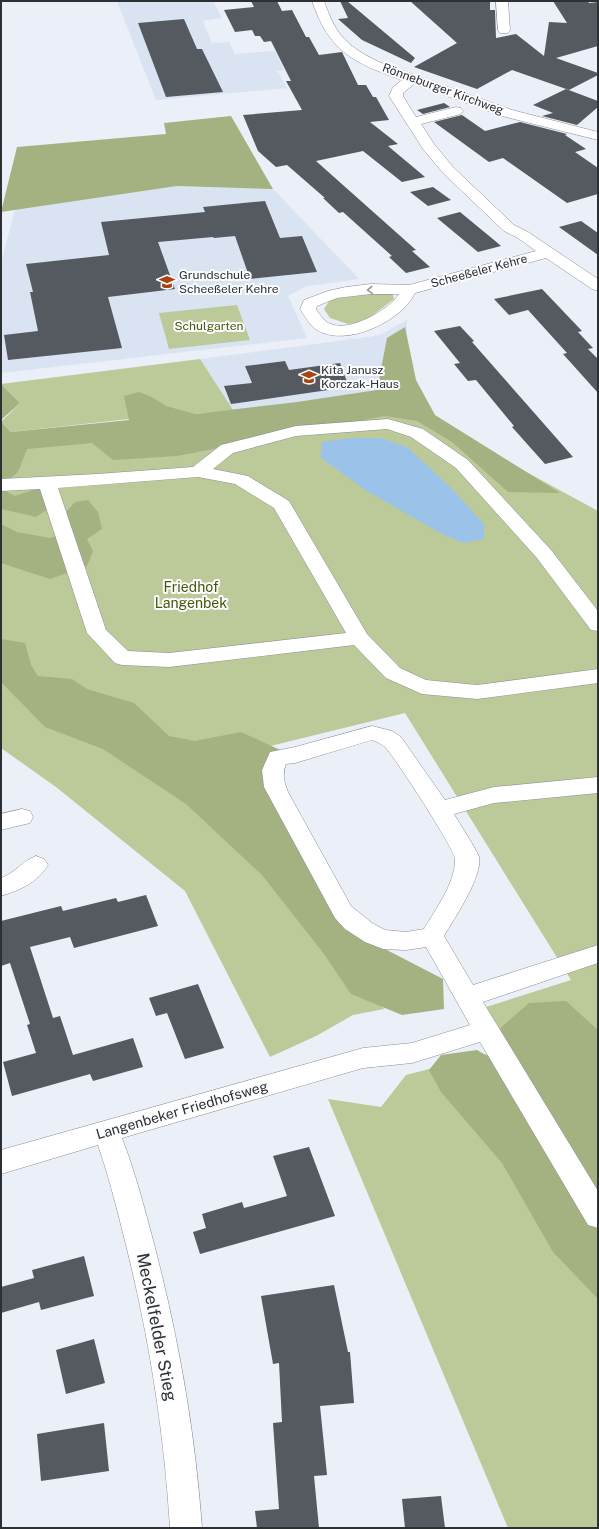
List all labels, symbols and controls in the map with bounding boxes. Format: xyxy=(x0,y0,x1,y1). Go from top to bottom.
street label: Rönneburger Kirchweg xyxy=(380,61,506,117)
street label: Scheeßeler Kehre xyxy=(429,251,529,291)
place label: Grundschule Scheeßeler Kehre xyxy=(179,268,279,296)
school or university icon: Grundschule Scheeßeler Kehre xyxy=(158,273,176,291)
one-way arrow xyxy=(367,285,373,294)
park label: Schulgarten xyxy=(175,319,244,333)
place label: Kita Janusz Korczak-Haus xyxy=(321,363,399,391)
school or university icon: Kita Janusz Korczak-Haus xyxy=(300,368,318,386)
park label: Friedhof Langenbek xyxy=(155,579,227,611)
street label: Langenbeker Friedhofsweg xyxy=(94,1078,270,1142)
street label: Meckelfelder Stieg xyxy=(133,1251,181,1403)

